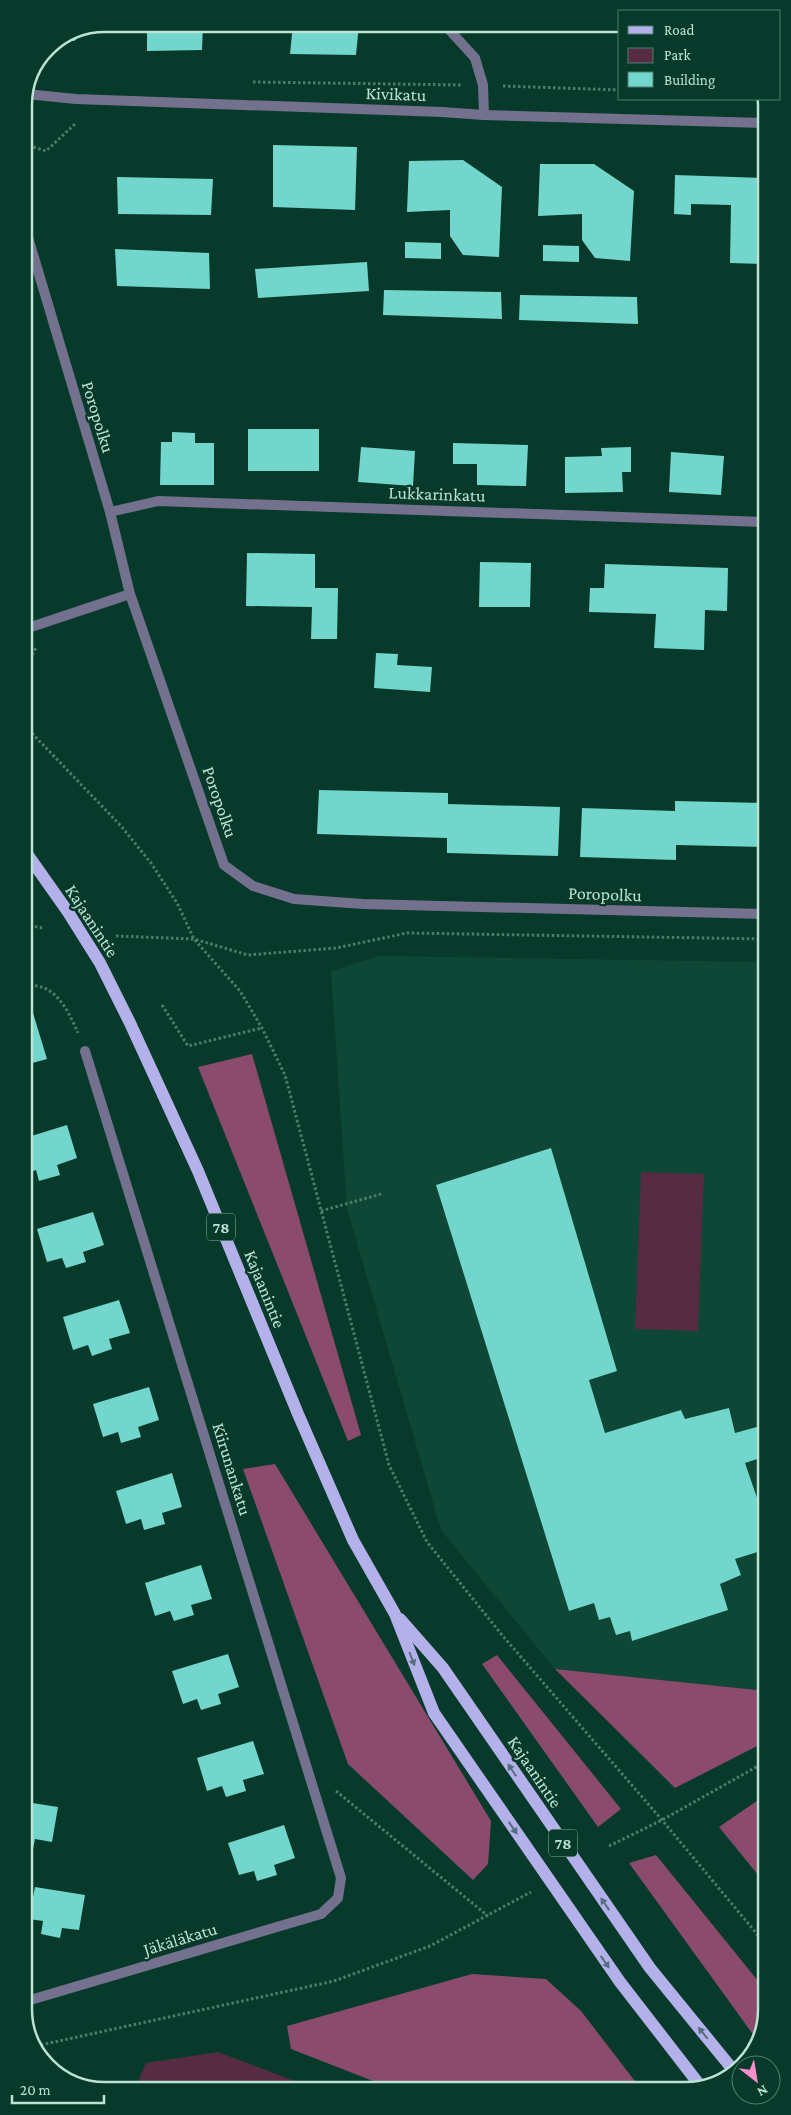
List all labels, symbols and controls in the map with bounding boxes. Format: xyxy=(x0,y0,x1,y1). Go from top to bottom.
legend xyxy=(618,10,781,100)
text: Road xyxy=(664,22,695,38)
text: Park xyxy=(664,47,691,63)
text: Building xyxy=(664,72,715,89)
street label: Kivikatu xyxy=(365,83,427,105)
street label: Poropolku xyxy=(78,379,118,456)
street label: Lukkarinkatu xyxy=(388,482,486,506)
street label: Poropolku xyxy=(199,764,242,841)
street label: Kajaanintie xyxy=(60,881,123,962)
street label: Poropolku xyxy=(568,883,643,905)
road number: 78 xyxy=(207,1214,235,1240)
street label: Kajaanintie xyxy=(239,1247,290,1331)
street label: Kiirunankatu xyxy=(208,1420,256,1518)
one-way arrow xyxy=(409,1652,416,1667)
street label: Kajaanintie xyxy=(503,1732,566,1812)
one-way arrow xyxy=(507,1763,517,1777)
one-way arrow xyxy=(508,1822,517,1835)
road number: 78 xyxy=(549,1830,577,1856)
one-way arrow xyxy=(600,1897,610,1910)
street label: Jäkäläkatu xyxy=(139,1918,220,1960)
one-way arrow xyxy=(600,1955,611,1968)
one-way arrow xyxy=(697,2027,708,2040)
north arrow xyxy=(731,2055,781,2105)
scale bar xyxy=(12,2072,105,2104)
text: 20 m xyxy=(20,2082,51,2098)
text: N xyxy=(754,2082,771,2101)

